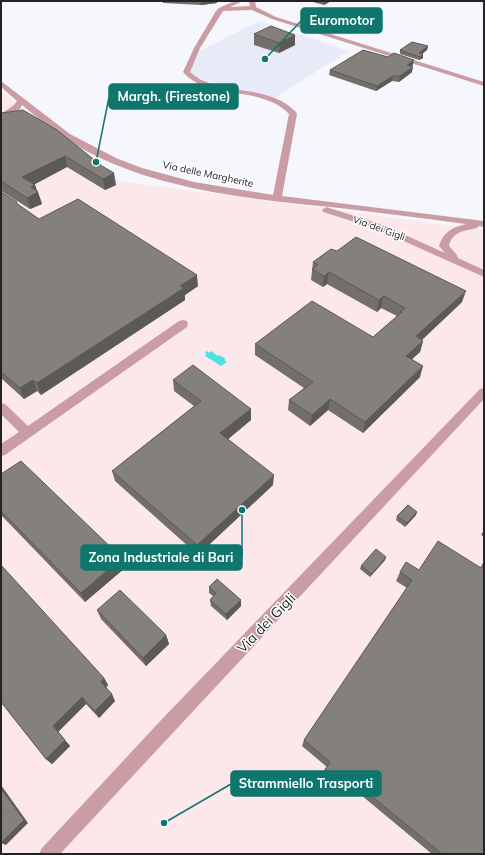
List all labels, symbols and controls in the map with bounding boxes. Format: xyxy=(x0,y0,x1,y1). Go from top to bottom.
callout: Euromotor xyxy=(301,8,382,33)
text: Euromotor xyxy=(309,12,375,28)
callout: Margh. (Firestone) xyxy=(109,84,238,109)
text: Margh. (Firestone) xyxy=(117,88,231,104)
street label: Via delle Margherite xyxy=(161,158,255,190)
street label: Via dei Gigli xyxy=(351,213,407,243)
callout: Zona Industriale di Bari xyxy=(81,545,242,570)
text: Zona Industriale di Bari xyxy=(89,549,233,565)
street label: Via dei Gigli xyxy=(233,589,299,657)
callout: Strammiello Trasporti xyxy=(231,771,381,796)
text: Strammiello Trasporti xyxy=(239,775,373,791)

